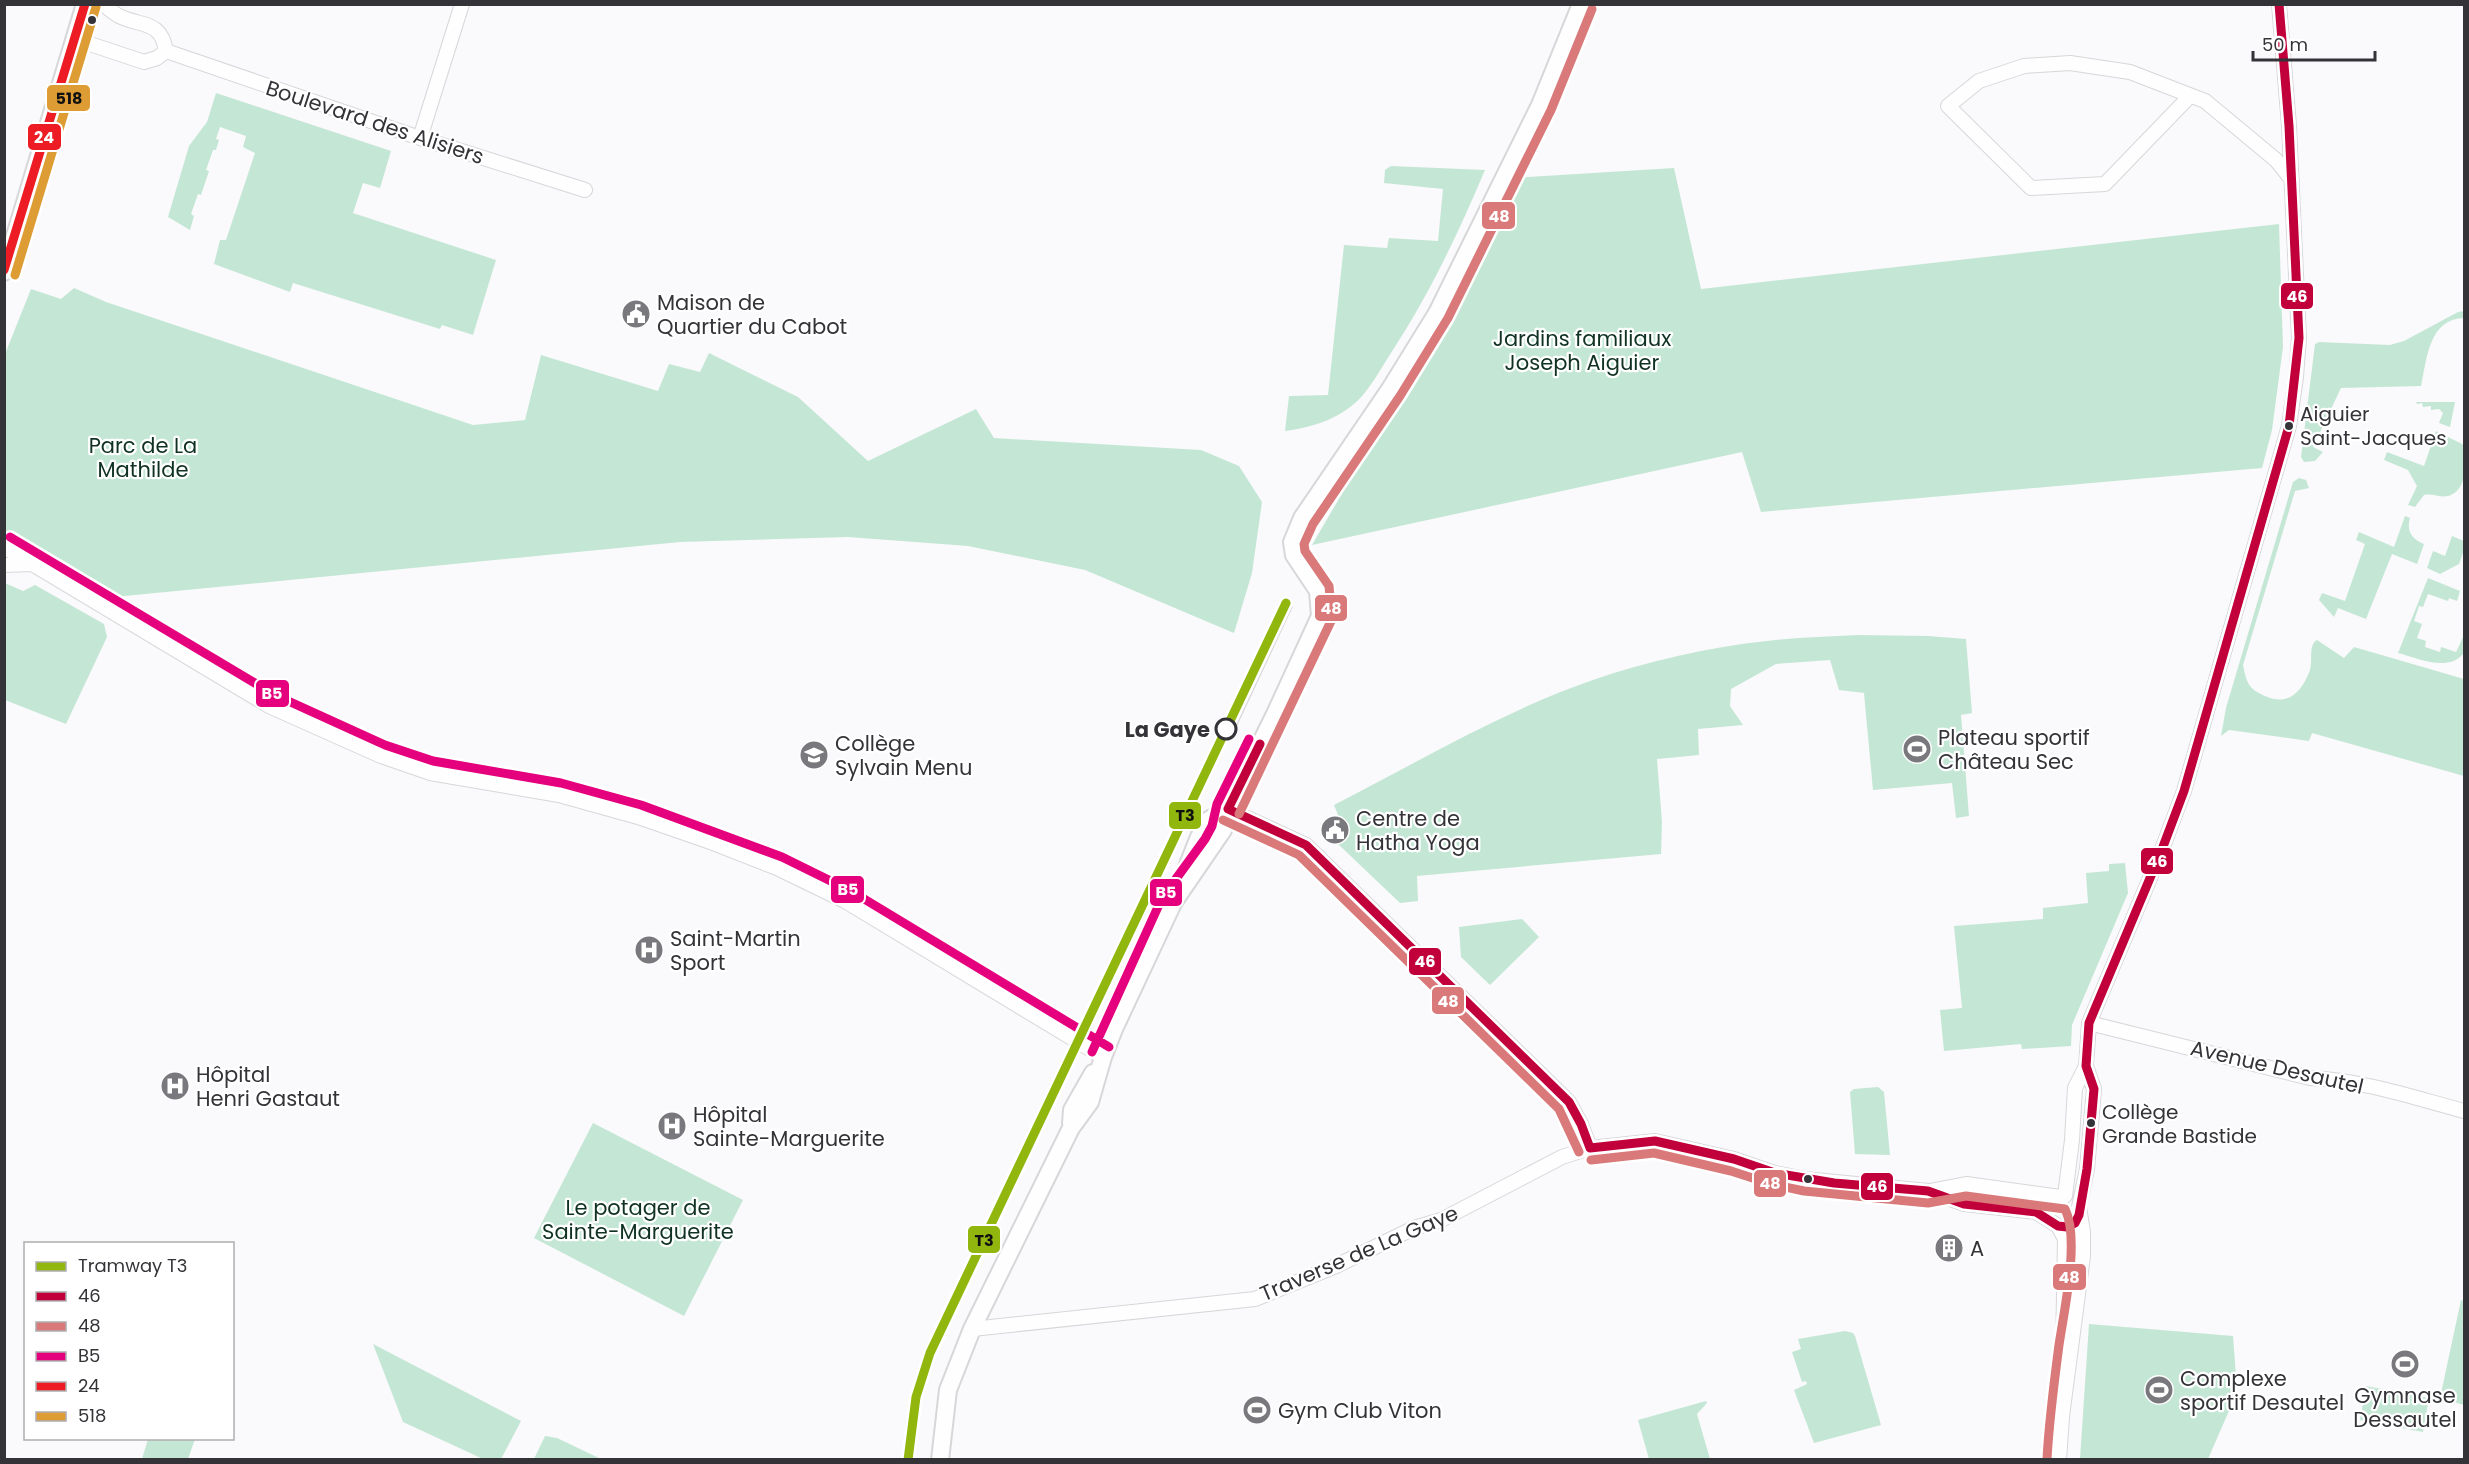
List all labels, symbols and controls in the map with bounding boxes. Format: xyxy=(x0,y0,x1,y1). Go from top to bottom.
unlabelled marker xyxy=(86,14,98,26)
scale bar xyxy=(2253,24,2374,62)
text: 50 m xyxy=(2262,32,2308,57)
street label: Boulevard des Alisiers xyxy=(262,73,488,171)
line badge: 518 xyxy=(46,84,91,112)
text: 518 xyxy=(56,87,82,110)
line badge: 24 xyxy=(27,123,62,151)
text: 24 xyxy=(34,126,54,149)
line badge: 48 xyxy=(1481,201,1516,230)
text: 48 xyxy=(1488,205,1510,228)
line badge: 46 xyxy=(2280,282,2314,310)
text: 46 xyxy=(2286,285,2308,308)
place label: Maison de Quartier du Cabot xyxy=(657,288,847,341)
public building icon: Maison de Quartier du Cabot xyxy=(620,298,652,330)
park label: Jardins familiaux Joseph Aiguier xyxy=(1493,324,1671,377)
place label: Aiguier Saint-Jacques xyxy=(2300,400,2447,452)
marker: Aiguier Saint-Jacques xyxy=(2283,420,2295,432)
park label: Parc de La Mathilde xyxy=(89,431,197,484)
line badge: 48 xyxy=(1314,594,1348,622)
text: 48 xyxy=(1320,597,1342,620)
line badge: B5 xyxy=(255,679,290,708)
text: B5 xyxy=(262,682,282,705)
place label: La Gaye xyxy=(1125,715,1210,744)
marker: La Gaye xyxy=(1215,718,1237,740)
place label: Plateau sportif Château Sec xyxy=(1938,723,2090,776)
place label: Collège Sylvain Menu xyxy=(835,729,973,782)
sports icon: Plateau sportif Château Sec xyxy=(1901,733,1933,765)
school or university icon: Collège Sylvain Menu xyxy=(798,739,830,771)
line badge: T3 xyxy=(1168,801,1202,830)
text: T3 xyxy=(1175,804,1195,827)
place label: Centre de Hatha Yoga xyxy=(1356,804,1480,857)
public building icon: Centre de Hatha Yoga xyxy=(1319,814,1351,846)
line badge: 46 xyxy=(2140,847,2174,875)
text: 46 xyxy=(2146,850,2168,873)
line badge: B5 xyxy=(830,875,865,904)
text: B5 xyxy=(838,878,858,901)
line badge: B5 xyxy=(1149,878,1183,907)
text: B5 xyxy=(1156,881,1176,904)
place label: Saint-Martin Sport xyxy=(670,924,801,977)
hospital icon: Saint-Martin Sport xyxy=(633,934,665,966)
line badge: 46 xyxy=(1408,947,1442,976)
text: 46 xyxy=(1414,950,1436,973)
line badge: 48 xyxy=(1431,986,1465,1015)
text: 48 xyxy=(1437,990,1459,1013)
street label: Avenue Desautel xyxy=(2188,1033,2366,1101)
place label: Hôpital Henri Gastaut xyxy=(196,1060,340,1113)
hospital icon: Hôpital Henri Gastaut xyxy=(159,1070,191,1102)
place label: Collège Grande Bastide xyxy=(2102,1098,2257,1150)
place label: Hôpital Sainte-Marguerite xyxy=(693,1100,885,1153)
hospital icon: Hôpital Sainte-Marguerite xyxy=(656,1110,688,1142)
marker: Collège Grande Bastide xyxy=(2085,1117,2097,1129)
line badge: 48 xyxy=(1753,1169,1787,1198)
text: 48 xyxy=(1759,1172,1781,1195)
line badge: 46 xyxy=(1860,1172,1894,1201)
unlabelled marker xyxy=(1802,1173,1814,1185)
text: 46 xyxy=(1866,1175,1888,1198)
park label: Le potager de Sainte-Marguerite xyxy=(542,1193,734,1246)
street label: Traverse de La Gaye xyxy=(1255,1198,1463,1308)
line badge: T3 xyxy=(967,1225,1001,1254)
text: T3 xyxy=(974,1229,994,1252)
building icon: A xyxy=(1933,1232,1965,1264)
place label: A xyxy=(1970,1234,1984,1263)
legend xyxy=(24,1242,234,1440)
text: Tramway T3 xyxy=(78,1253,187,1278)
line badge: 48 xyxy=(2052,1263,2087,1291)
text: 48 xyxy=(2058,1266,2080,1289)
text: 46 xyxy=(78,1283,101,1308)
text: 48 xyxy=(78,1313,101,1338)
text: B5 xyxy=(78,1343,100,1368)
sports icon: Gymnase Dessautel xyxy=(2389,1348,2421,1380)
place label: Complexe sportif Desautel xyxy=(2180,1364,2344,1417)
text: 24 xyxy=(78,1373,100,1398)
sports icon: Complexe sportif Desautel xyxy=(2143,1374,2175,1406)
place label: Gymnase Dessautel xyxy=(2353,1381,2457,1434)
sports icon: Gym Club Viton xyxy=(1241,1394,1273,1426)
place label: Gym Club Viton xyxy=(1278,1396,1442,1425)
text: 518 xyxy=(78,1403,106,1428)

